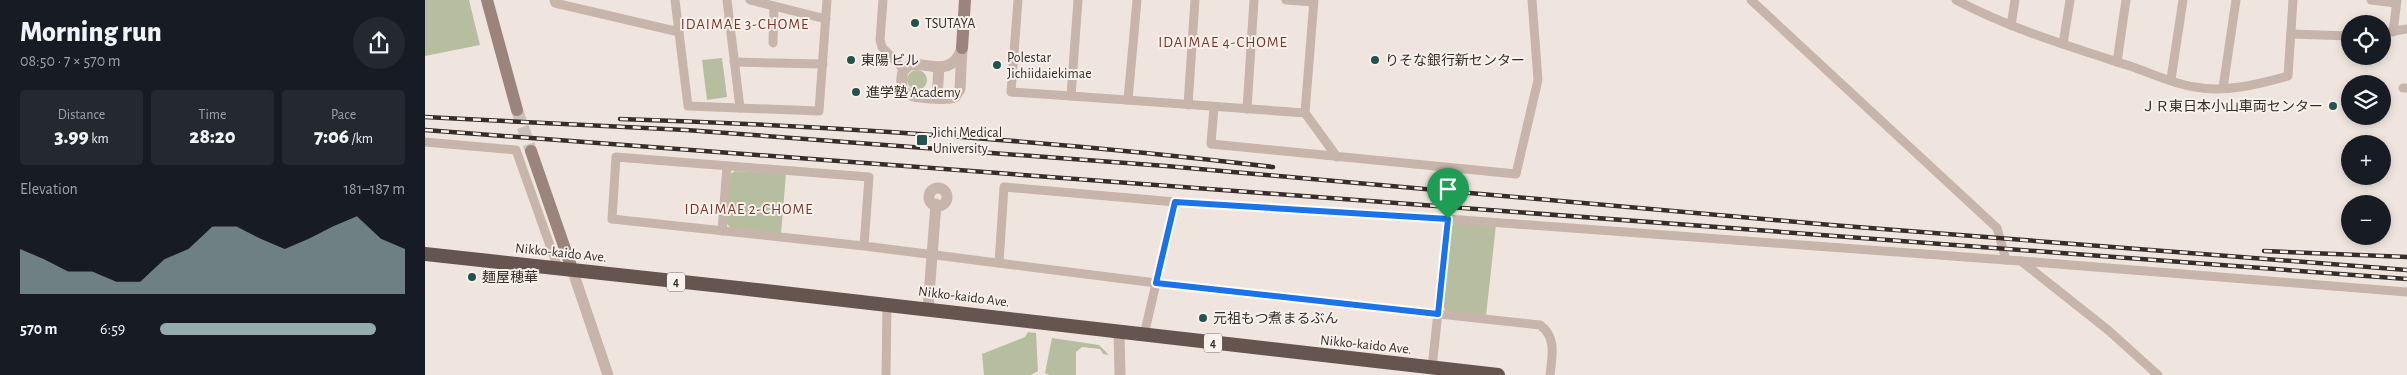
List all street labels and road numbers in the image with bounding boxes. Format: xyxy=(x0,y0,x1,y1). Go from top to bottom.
street label: Nikko-kaido Ave. xyxy=(514,241,607,265)
road number: 4 xyxy=(667,272,685,292)
street label: Nikko-kaido Ave. xyxy=(917,284,1010,310)
road number: 4 xyxy=(1204,333,1222,352)
street label: Nikko-kaido Ave. xyxy=(1319,333,1412,357)

